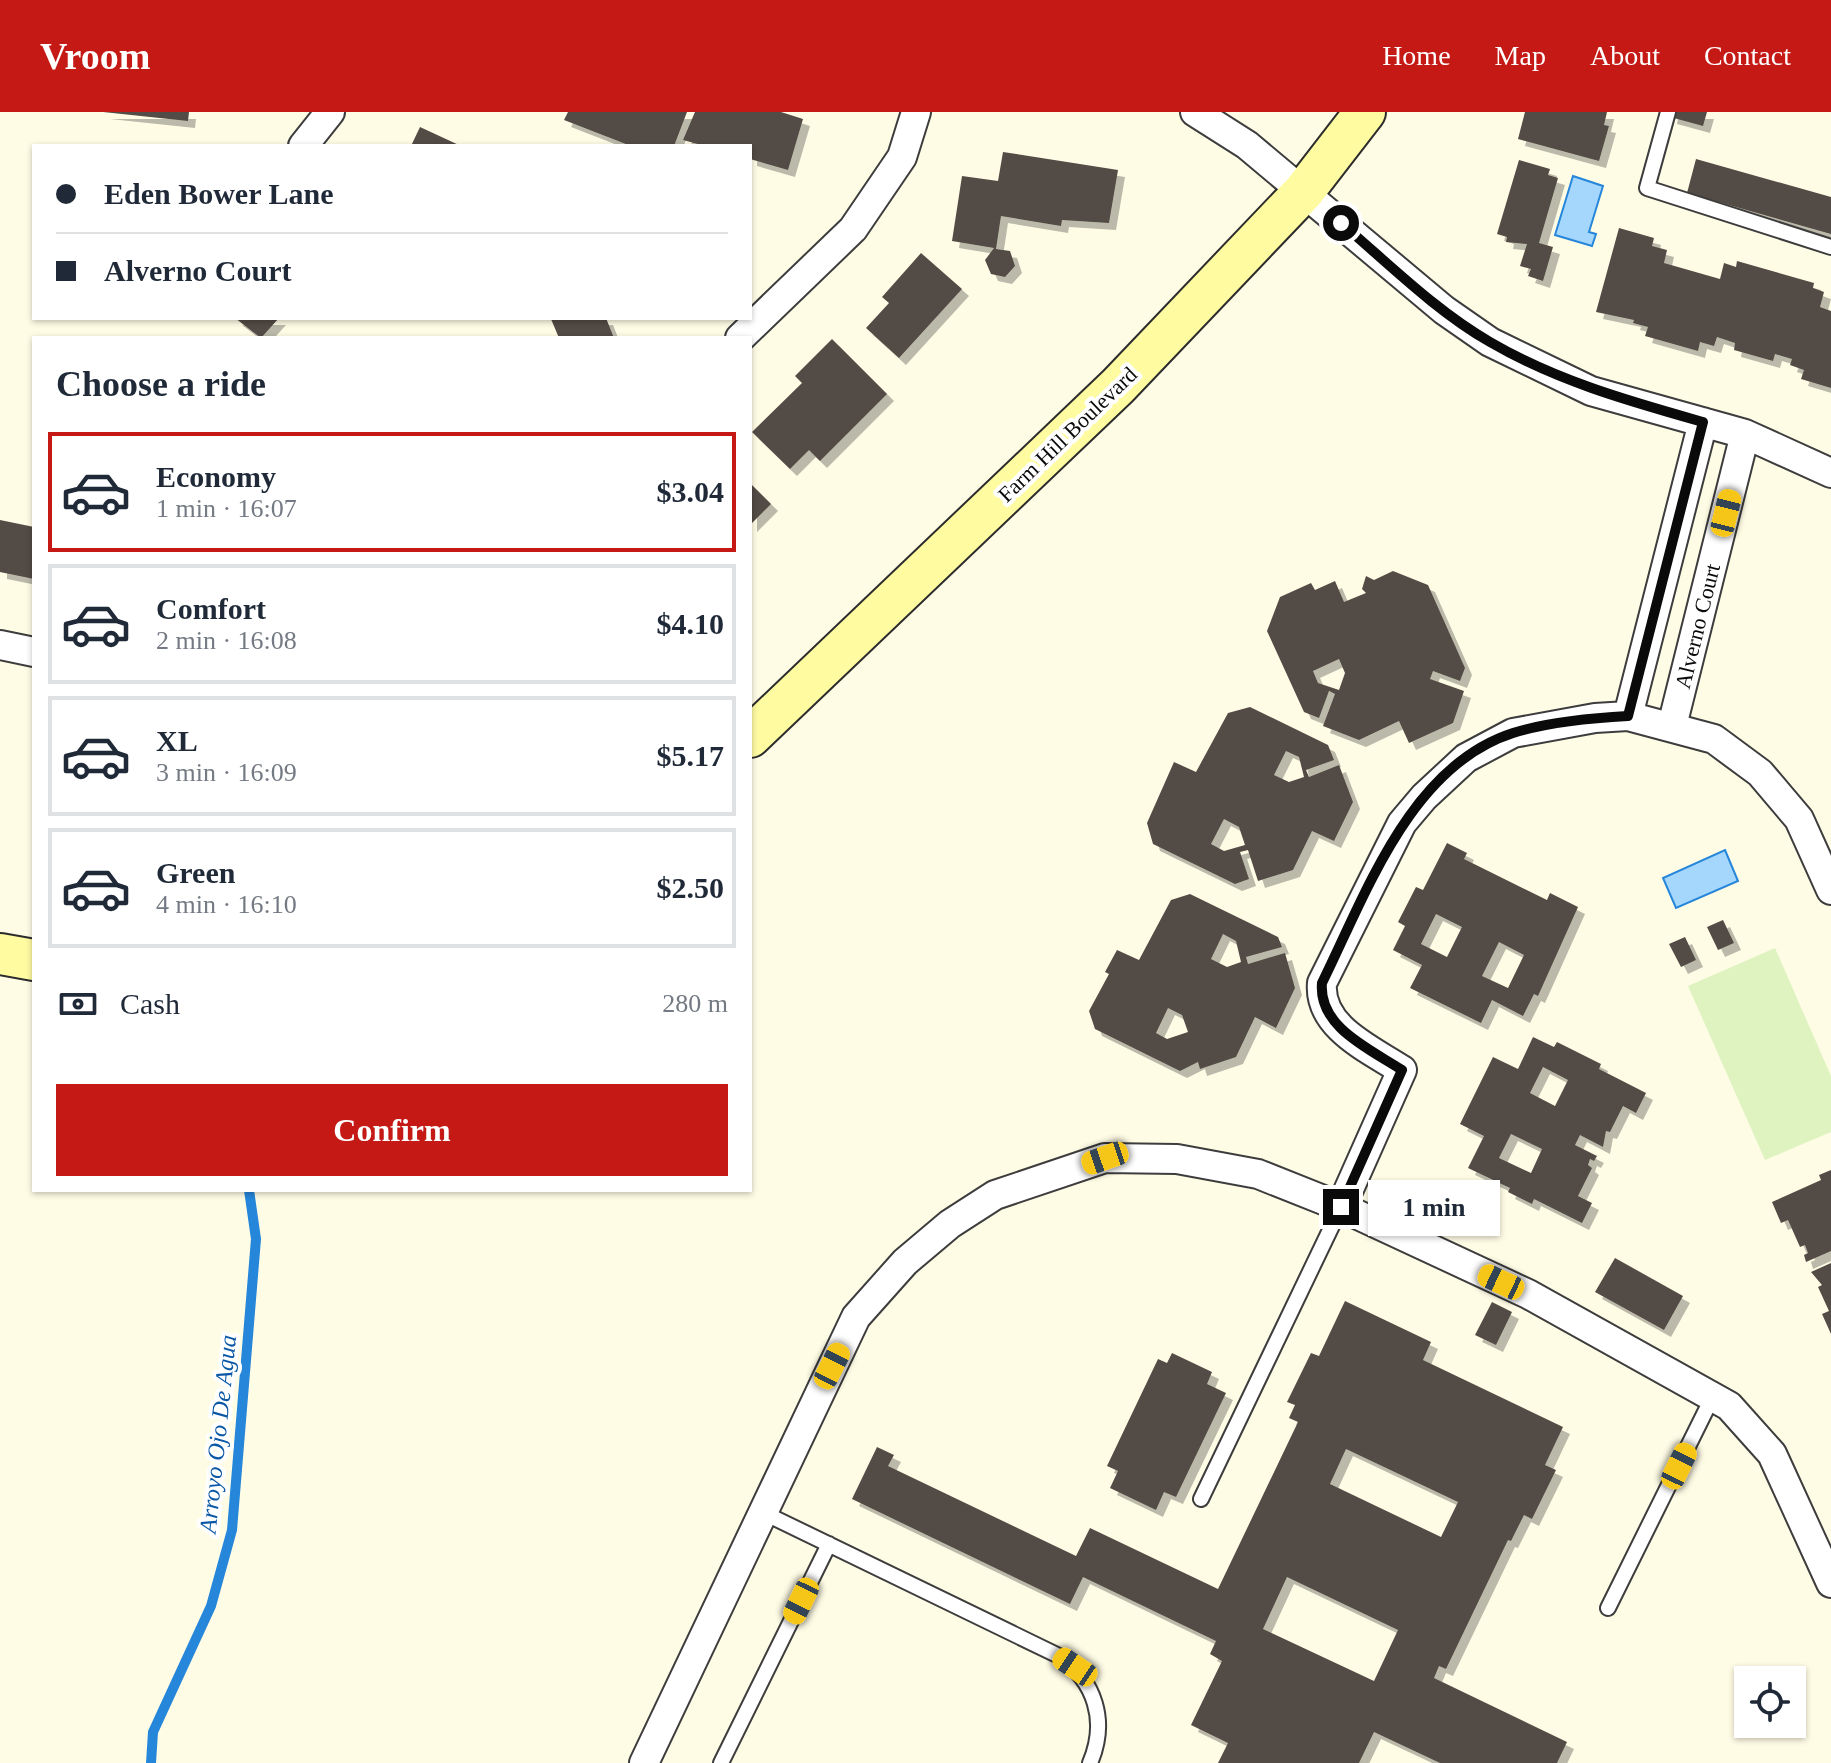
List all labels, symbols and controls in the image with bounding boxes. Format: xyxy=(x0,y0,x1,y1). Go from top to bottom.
text: Vroom xyxy=(40,35,150,77)
text: Home xyxy=(1382,40,1451,71)
text: Map xyxy=(1495,40,1546,71)
text: About xyxy=(1590,40,1660,71)
text: Contact xyxy=(1704,40,1791,71)
text: Eden Bower Lane xyxy=(104,177,333,210)
route start xyxy=(1323,205,1359,241)
text: Alverno Court xyxy=(104,254,291,287)
street label: Farm Hill Boulevard xyxy=(993,362,1142,507)
text: Choose a ride xyxy=(56,364,266,404)
icon: car xyxy=(60,456,132,528)
text: Economy xyxy=(156,460,276,493)
text: $3.04 xyxy=(657,475,724,508)
car xyxy=(1709,487,1743,539)
text: 1 min · 16:07 xyxy=(156,494,297,523)
street label: Alverno Court xyxy=(1670,561,1725,691)
icon: car xyxy=(60,588,132,660)
text: Comfort xyxy=(156,592,266,625)
text: $4.10 xyxy=(657,607,724,640)
text: 2 min · 16:08 xyxy=(156,626,297,655)
icon: car xyxy=(60,720,132,792)
text: XL xyxy=(156,724,198,757)
text: $5.17 xyxy=(657,739,724,772)
text: 3 min · 16:09 xyxy=(156,758,297,787)
icon: car xyxy=(60,852,132,924)
text: Green xyxy=(156,856,235,889)
text: $2.50 xyxy=(657,871,724,904)
text: 4 min · 16:10 xyxy=(156,890,297,919)
icon: cash xyxy=(56,982,100,1026)
text: Cash xyxy=(120,987,180,1020)
text: 280 m xyxy=(662,989,728,1018)
button: Confirm xyxy=(56,1084,728,1176)
car xyxy=(1078,1139,1132,1177)
callout: 1 min xyxy=(1369,1179,1501,1235)
route end xyxy=(1323,1189,1359,1225)
text: 1 min xyxy=(1403,1193,1465,1222)
car xyxy=(1474,1261,1528,1303)
water label: Arroyo Ojo De Agua xyxy=(194,1334,241,1536)
car xyxy=(810,1339,854,1393)
car xyxy=(1658,1439,1700,1493)
car xyxy=(780,1574,822,1628)
car xyxy=(1048,1644,1102,1690)
map controls xyxy=(1734,1666,1806,1738)
button: locate xyxy=(1734,1666,1806,1738)

